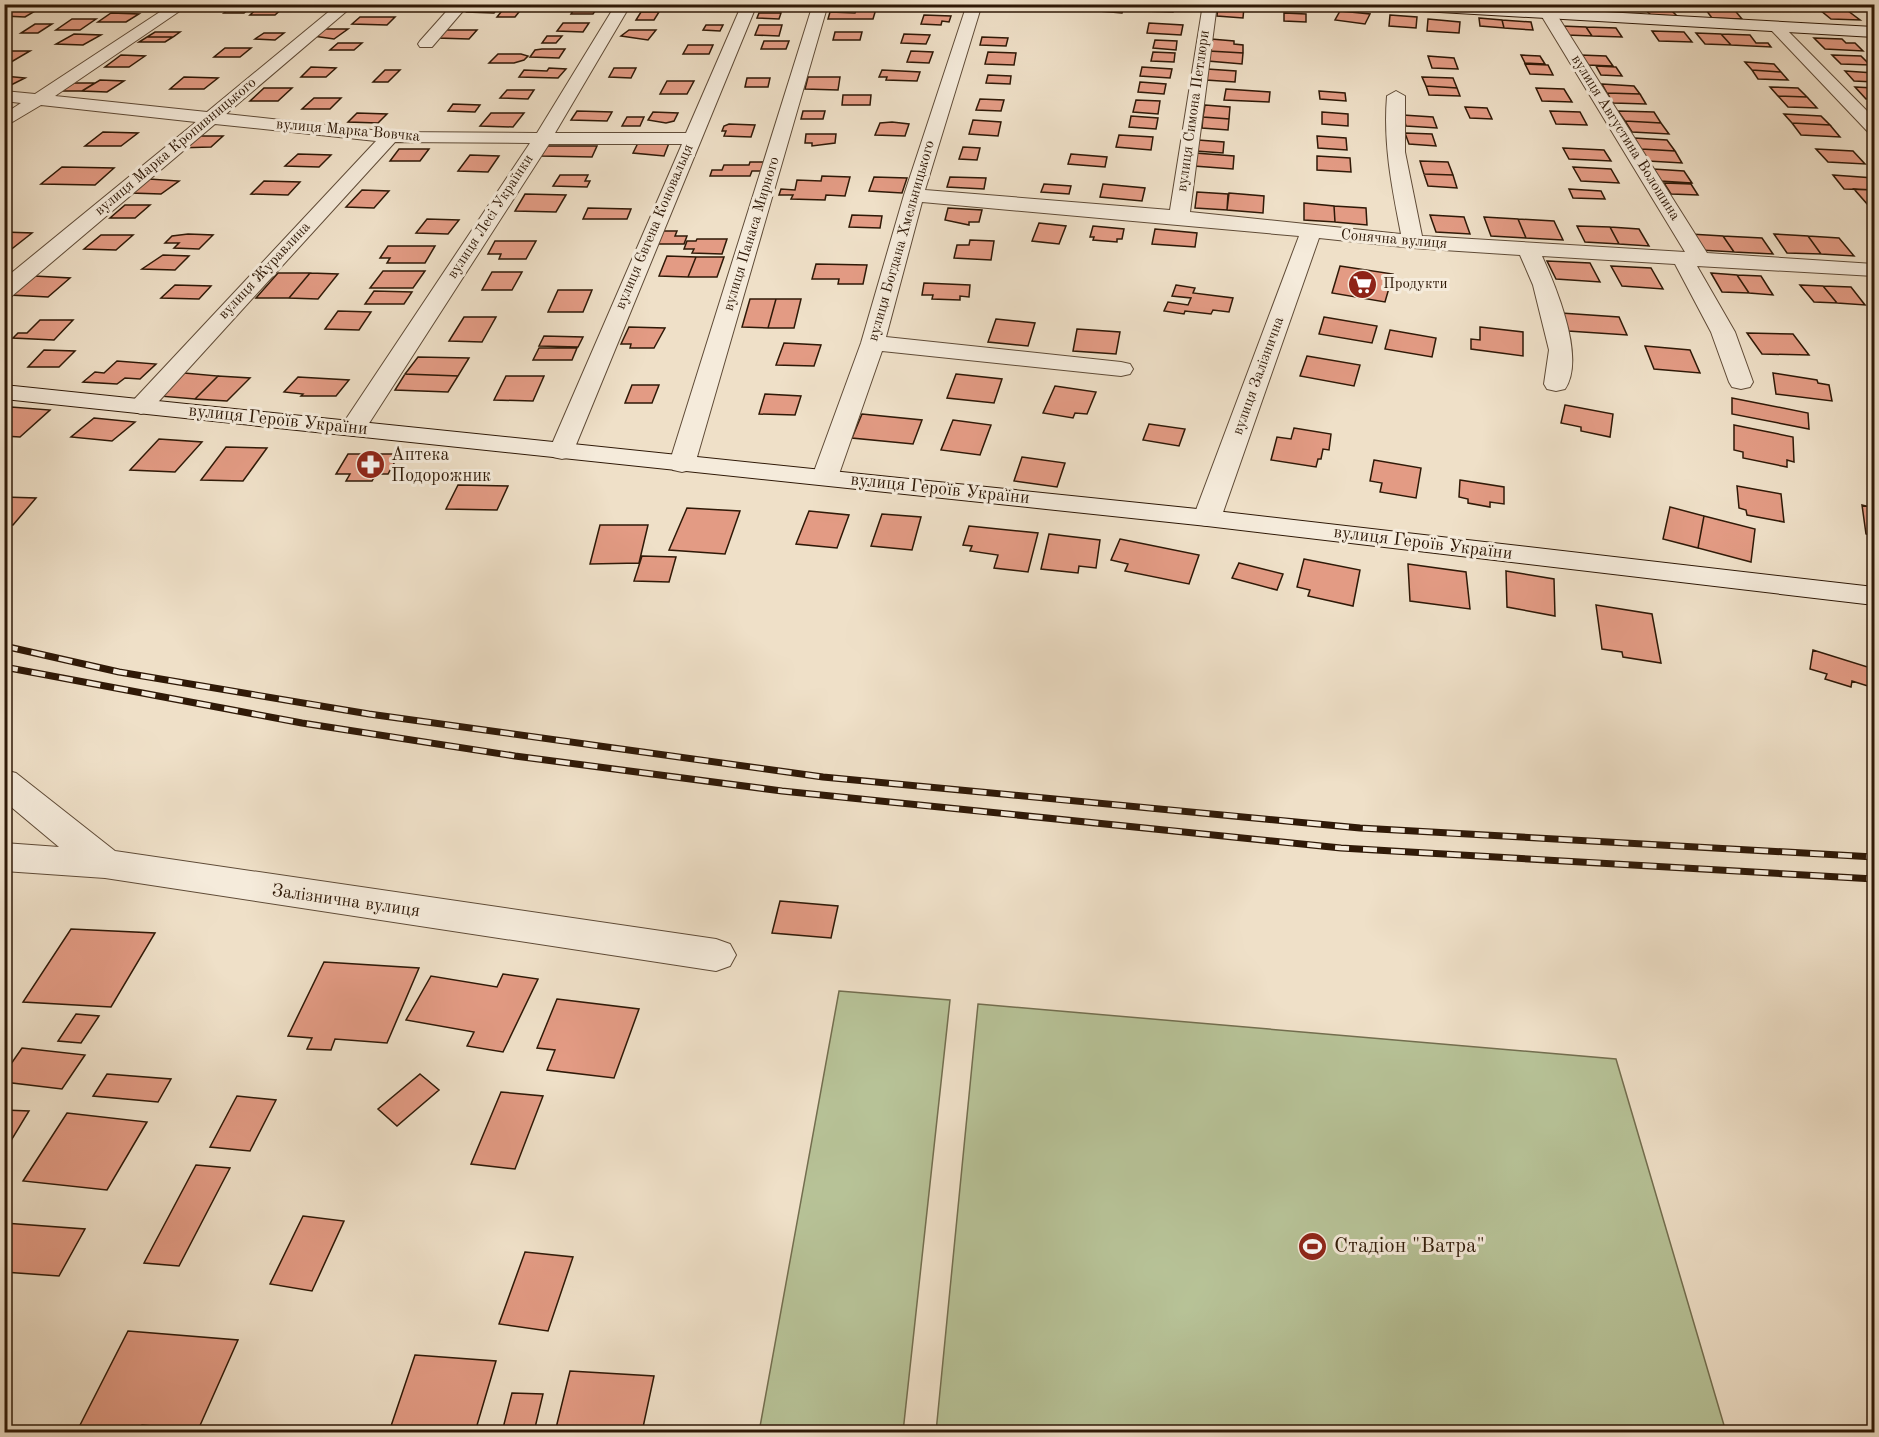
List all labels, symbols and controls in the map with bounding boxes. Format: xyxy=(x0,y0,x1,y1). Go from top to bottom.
street label: вулиця Симона Петлюри xyxy=(1175,29,1213,193)
street label: вулиця Августина Волошина xyxy=(1568,53,1683,224)
street label: вулиця Марка Кропивницького xyxy=(92,75,260,219)
street label: вулиця Марка Вовчка xyxy=(275,117,421,145)
street label: вулиця Богдана Хмельницького xyxy=(866,139,938,343)
street label: вулиця Євгена Коновальця xyxy=(613,142,697,312)
street label: вулиця Лесі Українки xyxy=(445,152,537,282)
street label: вулиця Панаса Мирного xyxy=(721,155,783,313)
street label: вулиця Журавлина xyxy=(216,219,314,323)
street label: Сонячна вулиця xyxy=(1340,228,1448,252)
supermarket icon: Продукти xyxy=(1346,268,1378,300)
place label: Продукти xyxy=(1383,277,1448,292)
street label: вулиця Залізнична xyxy=(1231,314,1288,437)
street label: вулиця Героїв України xyxy=(188,402,368,438)
place label: Аптека Подорожник xyxy=(391,446,491,485)
pharmacy icon: Аптека Подорожник xyxy=(354,449,386,481)
street label: вулиця Героїв України xyxy=(850,471,1030,507)
street label: вулиця Героїв України xyxy=(1333,523,1513,563)
street label: Залізнична вулиця xyxy=(271,882,421,920)
sports icon: Стадіон "Ватра" xyxy=(1297,1230,1329,1262)
place label: Стадіон "Ватра" xyxy=(1334,1236,1485,1257)

